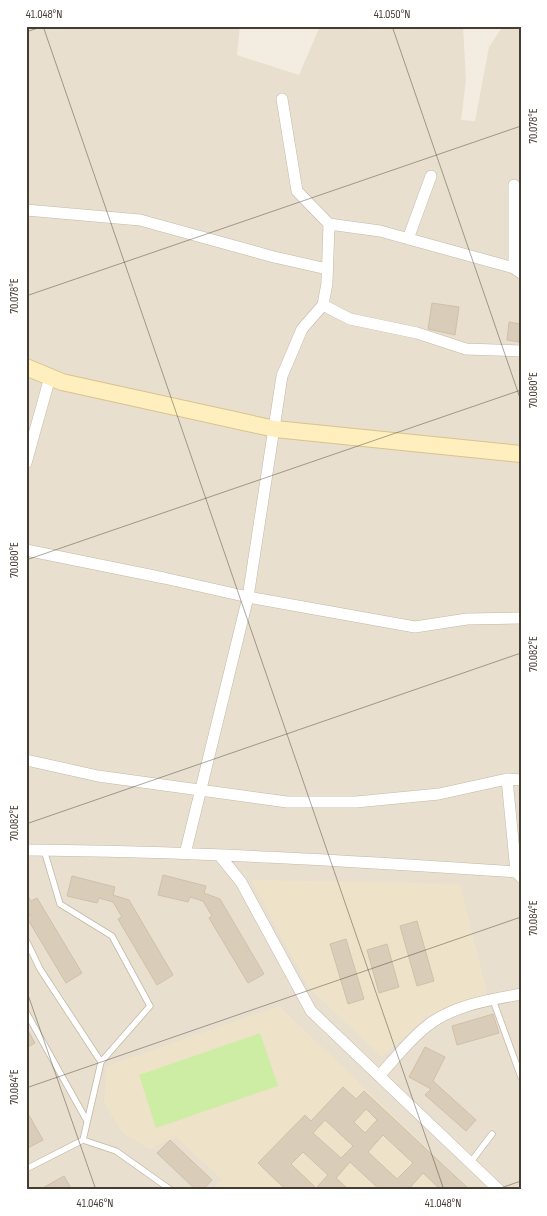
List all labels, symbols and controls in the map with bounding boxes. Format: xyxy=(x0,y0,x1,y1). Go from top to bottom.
text: 41.048°N xyxy=(26,7,62,22)
text: 41.050°N xyxy=(374,7,410,22)
text: 70.078°E xyxy=(526,108,541,144)
text: 70.078°E xyxy=(7,278,22,314)
text: 70.080°E xyxy=(526,372,541,408)
text: 70.080°E xyxy=(7,542,22,578)
text: 70.082°E xyxy=(526,636,541,672)
text: 70.082°E xyxy=(7,805,22,841)
text: 70.084°E xyxy=(526,900,541,936)
text: 70.084°E xyxy=(7,1069,22,1105)
text: 41.046°N xyxy=(77,1196,113,1211)
text: 41.048°N xyxy=(425,1196,461,1211)

